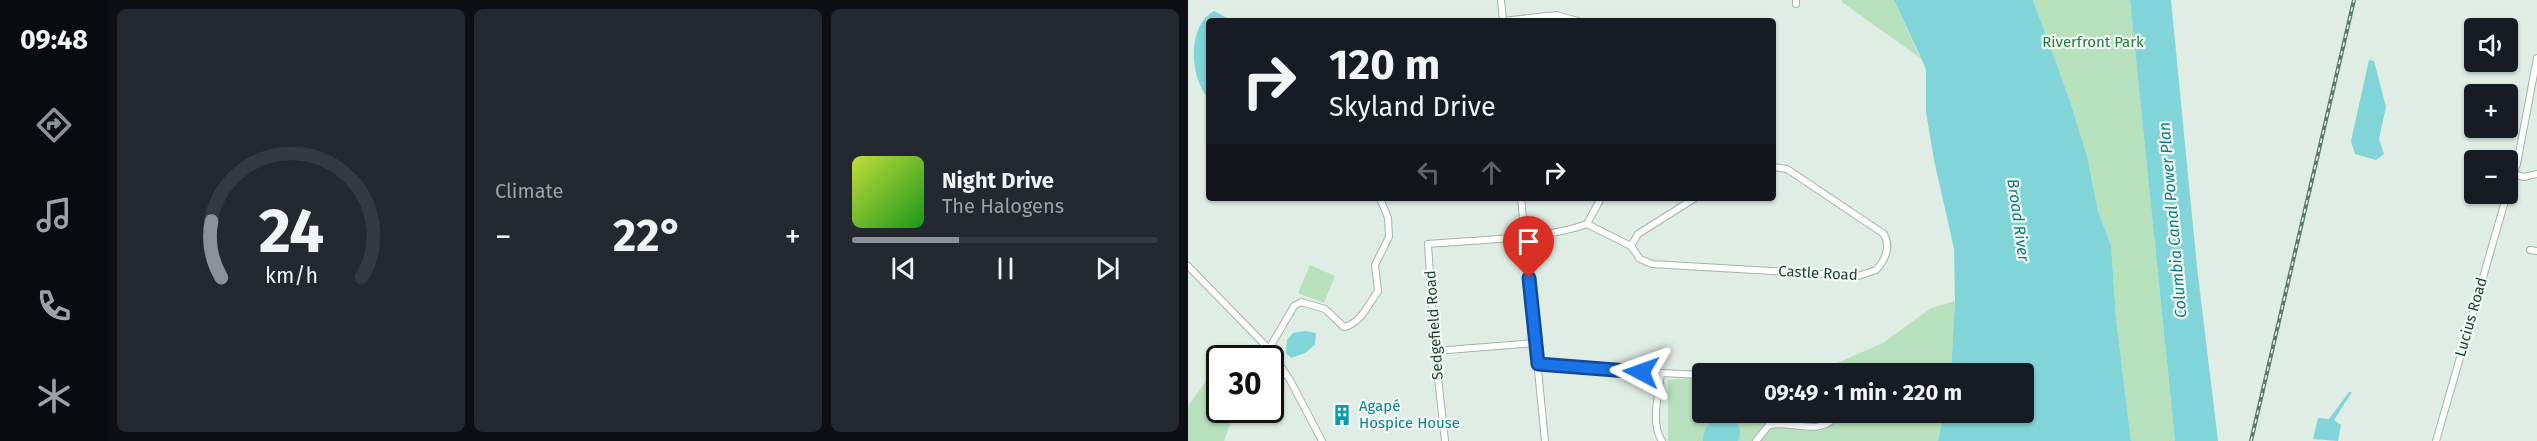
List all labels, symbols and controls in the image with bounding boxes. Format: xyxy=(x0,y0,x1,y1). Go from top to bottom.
map controls xyxy=(2464,18,2518,204)
button: sound xyxy=(2464,18,2518,72)
text: 09:48 xyxy=(20,24,88,56)
park label: Riverfront Park xyxy=(2042,33,2144,51)
text: 120 m xyxy=(1329,40,1440,90)
icon: right xyxy=(1230,42,1308,120)
button: + xyxy=(2464,84,2518,138)
text: Skyland Drive xyxy=(1329,91,1496,123)
icon: directions xyxy=(33,104,75,146)
water label: Columbia Canal Power Plan xyxy=(2154,121,2191,319)
button: − xyxy=(2464,150,2518,204)
icon: left xyxy=(1412,156,1445,189)
icon: ahead xyxy=(1475,156,1508,189)
icon: right xyxy=(1538,156,1571,189)
text: Night Drive xyxy=(942,167,1054,194)
water label: Broad River xyxy=(2003,178,2034,264)
text: Climate xyxy=(495,179,563,203)
icon: music xyxy=(33,194,75,236)
text: 24 xyxy=(258,194,324,269)
text: The Halogens xyxy=(942,194,1064,218)
text: 22° xyxy=(613,209,683,263)
pin xyxy=(1503,216,1554,278)
text: − xyxy=(495,217,512,257)
text: + xyxy=(785,217,801,257)
icon: arrive xyxy=(1512,225,1545,258)
icon: previous xyxy=(887,252,920,285)
icon: pause xyxy=(989,252,1022,285)
icon: next xyxy=(1091,252,1124,285)
street label: Castle Road xyxy=(1778,262,1858,284)
text: km/h xyxy=(264,263,318,289)
street label: Sedgefield Road xyxy=(1421,270,1447,380)
street label: Lucius Road xyxy=(2451,275,2491,359)
icon: phone xyxy=(33,285,75,327)
position arrow xyxy=(1609,340,1673,404)
speed limit sign: 30 xyxy=(1206,345,1284,423)
icon: climate xyxy=(33,375,75,417)
text: 09:49 · 1 min · 220 m xyxy=(1764,379,1962,406)
place label: Agapé Hospice House xyxy=(1359,397,1460,432)
building icon: Agapé Hospice House xyxy=(1330,403,1354,427)

